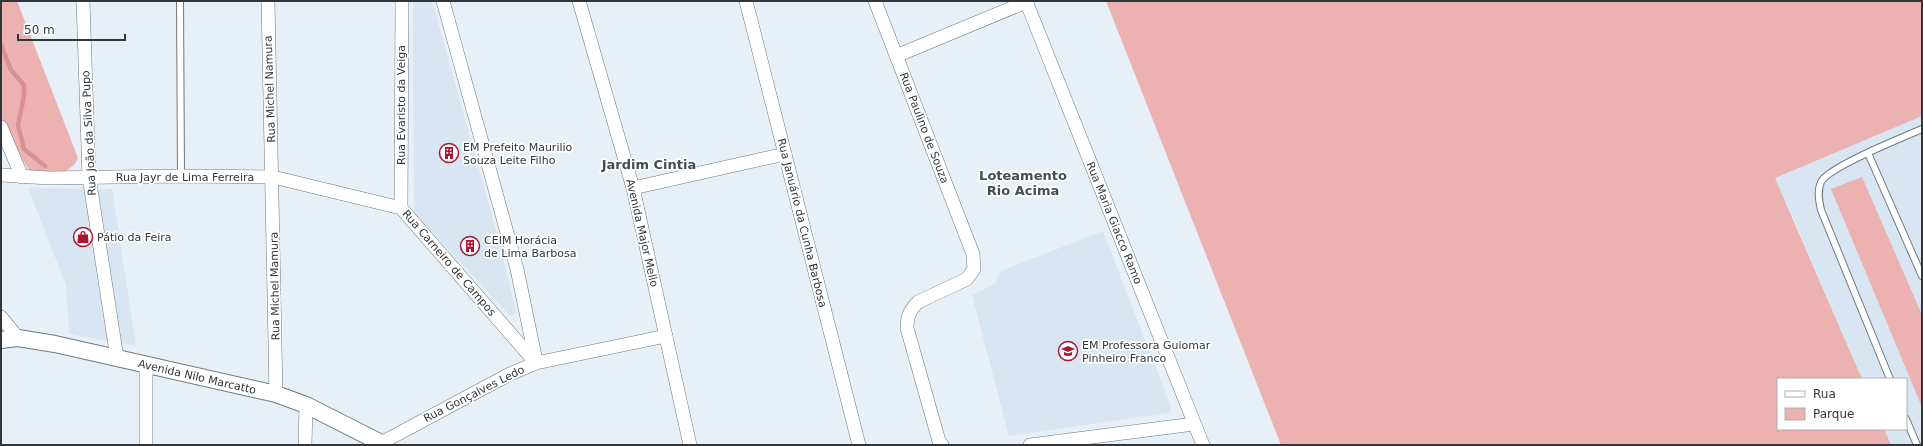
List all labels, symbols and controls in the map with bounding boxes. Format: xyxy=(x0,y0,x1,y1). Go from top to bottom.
scale bar xyxy=(18,16,125,42)
text: 50 m xyxy=(24,23,55,37)
street label: Rua Michel Namura xyxy=(262,35,278,143)
street label: Rua Evaristo da Veiga xyxy=(395,45,408,165)
street label: Rua João da Silva Pupo xyxy=(79,70,99,196)
street label: Rua Paulino de Souza xyxy=(897,71,951,185)
street label: Rua Januário da Cunha Barbosa xyxy=(775,137,829,309)
place label: EM Prefeito Maurilio Souza Leite Filho xyxy=(463,141,573,167)
building icon: EM Prefeito Maurilio Souza Leite Filho xyxy=(438,142,460,164)
district label: Jardim Cintia xyxy=(601,157,696,172)
street label: Rua Maria Giacco Ramo xyxy=(1084,160,1145,286)
district label: Loteamento Rio Acima xyxy=(979,168,1067,198)
street label: Rua Jayr de Lima Ferreira xyxy=(116,171,254,184)
street label: Avenida Major Mello xyxy=(623,178,661,289)
street label: Rua Carneiro de Campos xyxy=(399,207,499,319)
shop icon: Pátio da Feira xyxy=(72,226,94,248)
place label: Pátio da Feira xyxy=(97,231,172,244)
street label: Rua Michel Mamura xyxy=(268,232,282,340)
place label: CEIM Horácia de Lima Barbosa xyxy=(484,234,576,260)
building icon: CEIM Horácia de Lima Barbosa xyxy=(459,235,481,257)
place label: EM Professora Guiomar Pinheiro Franco xyxy=(1082,339,1211,365)
school or university icon: EM Professora Guiomar Pinheiro Franco xyxy=(1057,340,1079,362)
street label: Avenida Nilo Marcatto xyxy=(137,357,257,397)
street label: Rua Gonçalves Ledo xyxy=(421,363,527,425)
legend xyxy=(1777,378,1907,430)
text: Rua xyxy=(1813,387,1836,401)
text: Parque xyxy=(1813,407,1854,421)

